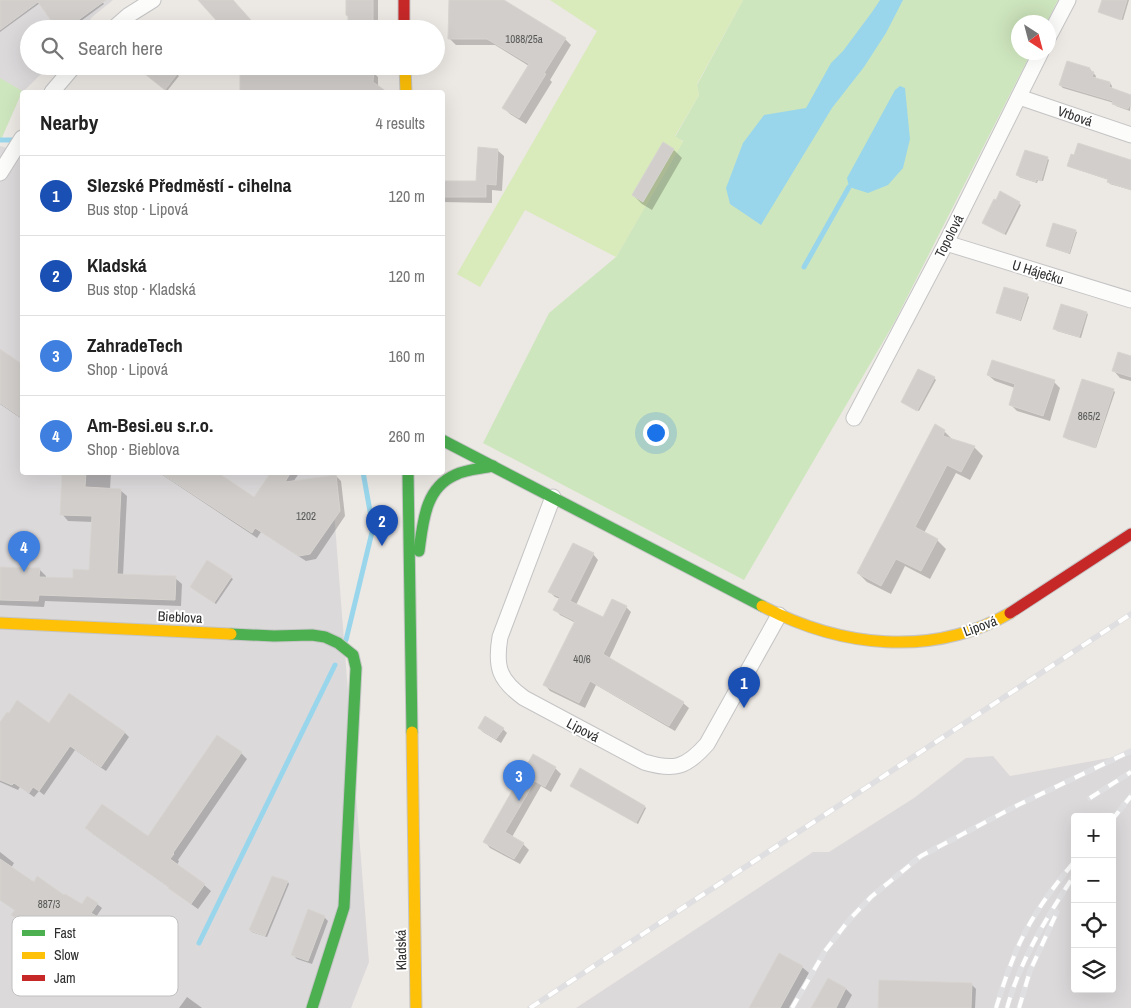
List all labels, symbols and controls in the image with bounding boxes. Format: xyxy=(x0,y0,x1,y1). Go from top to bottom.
north arrow xyxy=(1011,15,1056,60)
search box xyxy=(20,20,445,75)
house number: 1088/25a xyxy=(505,32,543,46)
icon: search xyxy=(38,34,66,62)
text: Search here xyxy=(78,35,163,61)
street label: Vrbová xyxy=(1055,102,1096,131)
text: Nearby xyxy=(40,108,98,137)
text: 4 results xyxy=(375,112,425,134)
text: Slezské Předměstí - cihelna xyxy=(87,172,291,198)
text: 1 xyxy=(52,185,60,207)
text: 120 m xyxy=(389,185,425,207)
text: Bus stop · Lipová xyxy=(87,198,188,220)
street label: Topolová xyxy=(931,211,968,261)
text: Kladská xyxy=(87,252,147,278)
street label: U Háječku xyxy=(1010,256,1066,288)
text: 2 xyxy=(52,265,60,287)
text: 120 m xyxy=(389,265,425,287)
text: Bus stop · Kladská xyxy=(87,278,196,300)
text: ZahradeTech xyxy=(87,332,183,358)
text: 3 xyxy=(52,345,60,367)
text: 160 m xyxy=(389,345,425,367)
text: Shop · Lipová xyxy=(87,358,168,380)
house number: 865/2 xyxy=(1078,409,1100,423)
text: Am-Besi.eu s.r.o. xyxy=(87,412,213,438)
your location xyxy=(643,420,669,446)
text: 4 xyxy=(52,425,60,447)
text: 260 m xyxy=(389,425,425,447)
text: Shop · Bieblova xyxy=(87,438,180,460)
pin: 2 xyxy=(366,505,398,546)
house number: 1202 xyxy=(296,509,316,523)
pin: 4 xyxy=(8,531,40,572)
street label: Bieblova xyxy=(157,607,203,627)
street label: Lipová xyxy=(961,611,1000,640)
house number: 40/6 xyxy=(573,652,591,666)
pin: 1 xyxy=(728,667,760,708)
street label: Lipová xyxy=(564,714,603,746)
pin: 3 xyxy=(503,760,535,801)
map controls xyxy=(1071,813,1116,993)
button: + xyxy=(1071,813,1116,858)
button: − xyxy=(1071,858,1116,903)
house number: 887/3 xyxy=(38,897,60,911)
button: locate xyxy=(1071,903,1116,948)
legend xyxy=(12,916,178,996)
text: Fast xyxy=(54,924,76,942)
street label: Kladská xyxy=(392,929,410,971)
text: Slow xyxy=(54,946,80,964)
button: layers xyxy=(1071,948,1116,993)
text: Jam xyxy=(54,969,76,987)

